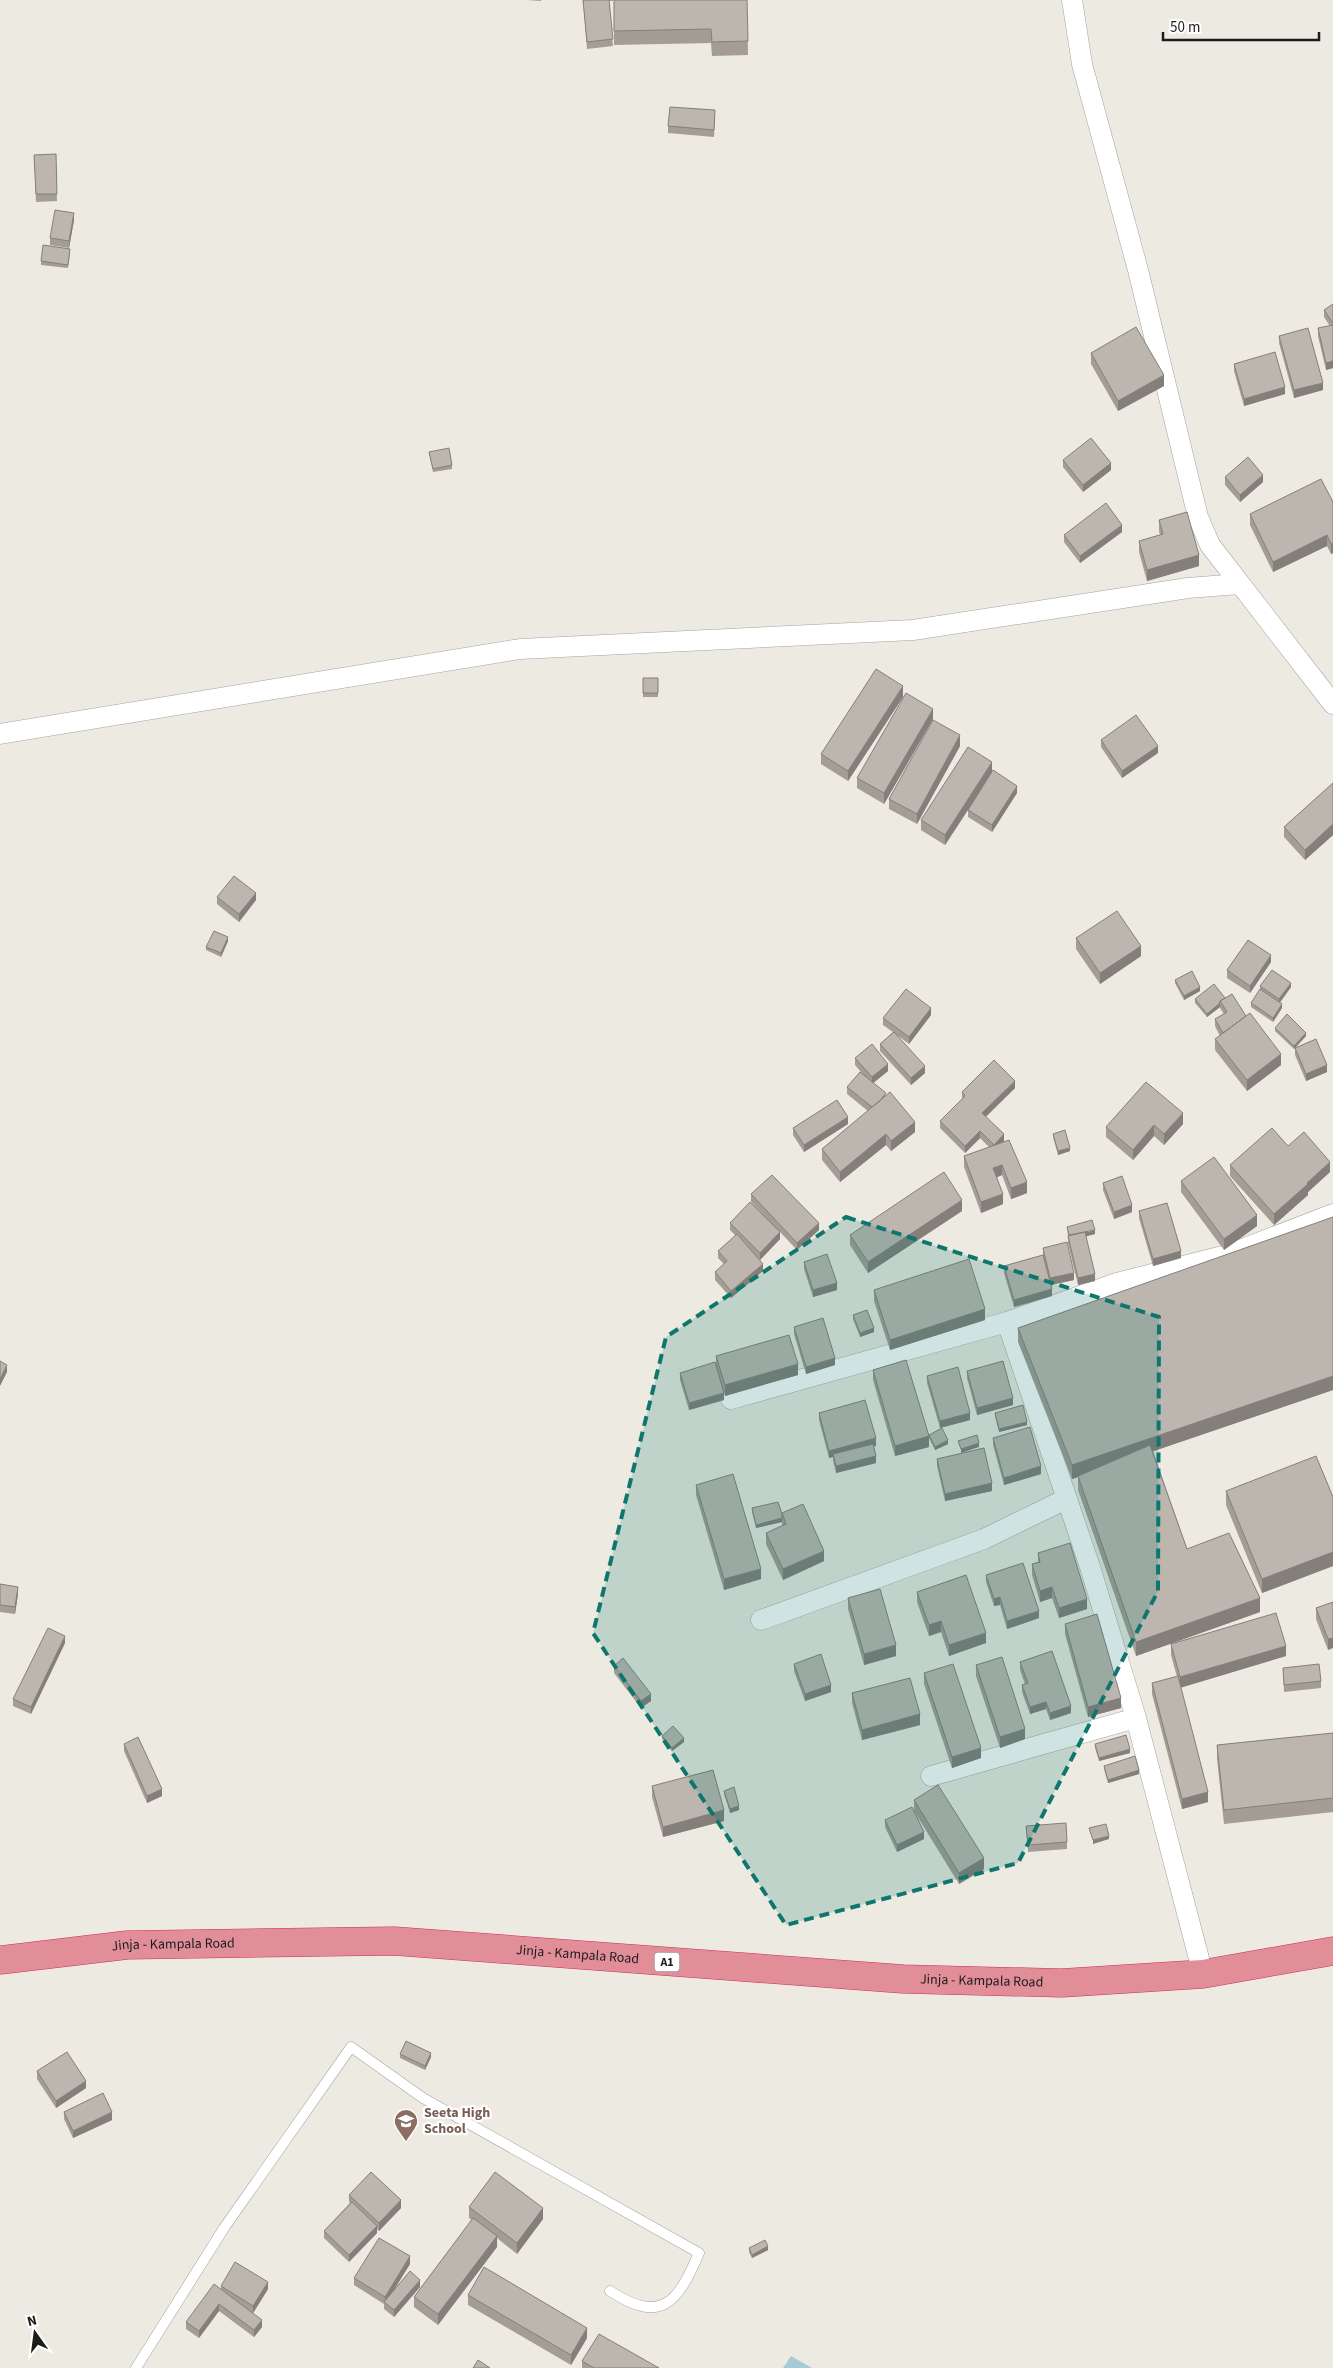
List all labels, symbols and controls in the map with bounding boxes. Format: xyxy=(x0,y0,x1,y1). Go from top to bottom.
scale bar xyxy=(1163,10,1319,42)
text: 50 m xyxy=(1170,17,1200,38)
street label: Jinja - Kampala Road xyxy=(110,1933,235,1957)
street label: Jinja - Kampala Road xyxy=(515,1940,640,1969)
road number: A1 xyxy=(654,1952,680,1971)
street label: Jinja - Kampala Road xyxy=(920,1969,1044,1993)
place label: Seeta High School xyxy=(424,2103,490,2139)
school or university icon: Seeta High School xyxy=(393,2108,419,2142)
north arrow xyxy=(10,2308,60,2358)
text: N xyxy=(25,2311,39,2332)

